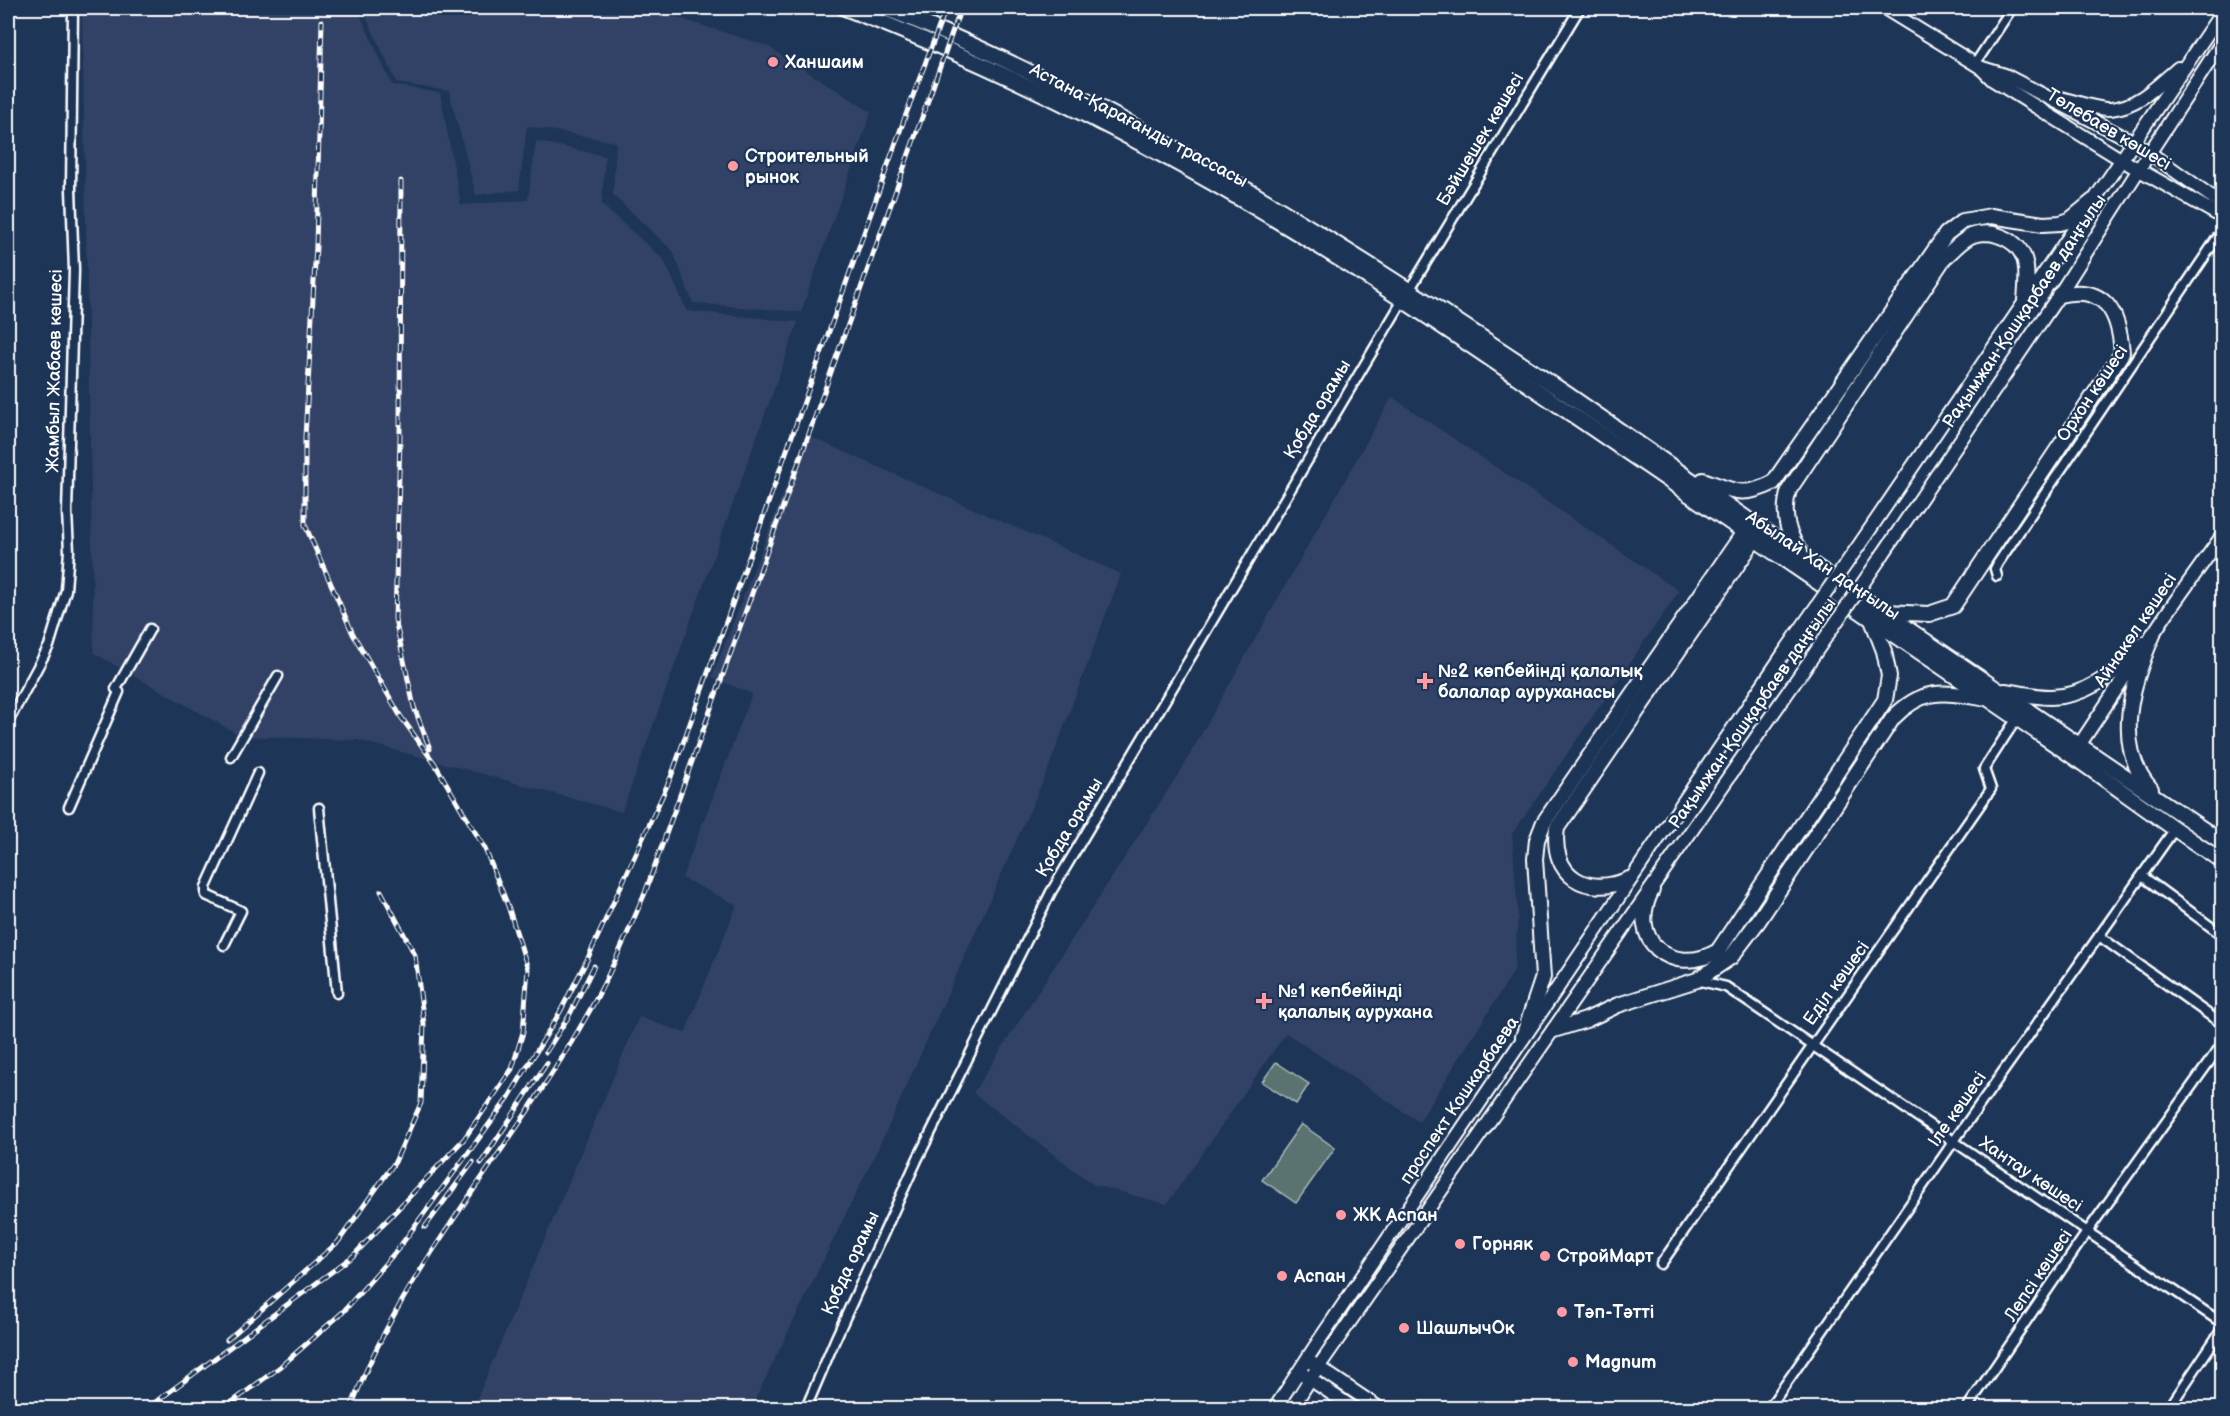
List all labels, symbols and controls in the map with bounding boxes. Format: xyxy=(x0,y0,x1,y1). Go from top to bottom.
place label: Ханшаим xyxy=(784,52,864,73)
marker: Ханшаим xyxy=(766,55,780,69)
street label: Астана-Қарағанды трассасы xyxy=(1025,58,1251,192)
street label: Бәйшешек көшесі xyxy=(1432,69,1528,210)
street label: Төлебаев көшесі xyxy=(2043,84,2175,175)
place label: Строительный рынок xyxy=(745,146,869,188)
marker: Строительный рынок xyxy=(726,159,740,173)
street label: Рақымжан Қошқарбаев даңғылы xyxy=(1938,190,2111,432)
street label: Жамбыл Жабаев көшесі xyxy=(42,269,67,473)
street label: Орхон көшесі xyxy=(2052,341,2132,445)
street label: Қобда орамы xyxy=(1280,356,1355,463)
street label: Абылай Хан даңғылы xyxy=(1741,506,1904,625)
street label: Айнакөл көшесі xyxy=(2089,569,2181,692)
street label: Рақымжан Қошқарбаев даңғылы xyxy=(1664,594,1841,833)
place label: №2 көпбейінді қалалық балалар ауруханасы xyxy=(1438,661,1644,703)
marker: №2 көпбейінді қалалық балалар ауруханасы xyxy=(1416,672,1434,690)
street label: Қобда орамы xyxy=(1032,774,1107,881)
street label: Еділ көшесі xyxy=(1799,937,1874,1029)
place label: №1 көпбейінді қалалық аурухана xyxy=(1278,981,1433,1023)
marker: №1 көпбейінді қалалық аурухана xyxy=(1255,992,1273,1010)
street label: проспект Кошкарбаева xyxy=(1395,1012,1524,1188)
street label: Іле көшесі xyxy=(1924,1068,1991,1151)
street label: Хантау көшесі xyxy=(1975,1132,2086,1217)
place label: ЖК Аспан xyxy=(1353,1205,1438,1226)
street label: Қобда орамы xyxy=(817,1208,884,1318)
marker: ЖК Аспан xyxy=(1334,1208,1348,1222)
street label: Лепсі көшесі xyxy=(1999,1225,2077,1326)
place label: Горняк xyxy=(1472,1234,1533,1255)
marker: Горняк xyxy=(1453,1237,1467,1251)
place label: СтройМарт xyxy=(1557,1246,1654,1267)
marker: СтройМарт xyxy=(1538,1249,1552,1263)
place label: Аспан xyxy=(1293,1266,1346,1287)
marker: Аспан xyxy=(1275,1269,1289,1283)
place label: Тәп-Тәтті xyxy=(1574,1302,1654,1323)
marker: Тәп-Тәтті xyxy=(1555,1305,1569,1319)
place label: ШашлычОк xyxy=(1416,1318,1515,1339)
marker: ШашлычОк xyxy=(1397,1321,1411,1335)
place label: Magnum xyxy=(1585,1352,1656,1373)
marker: Magnum xyxy=(1566,1355,1580,1369)

